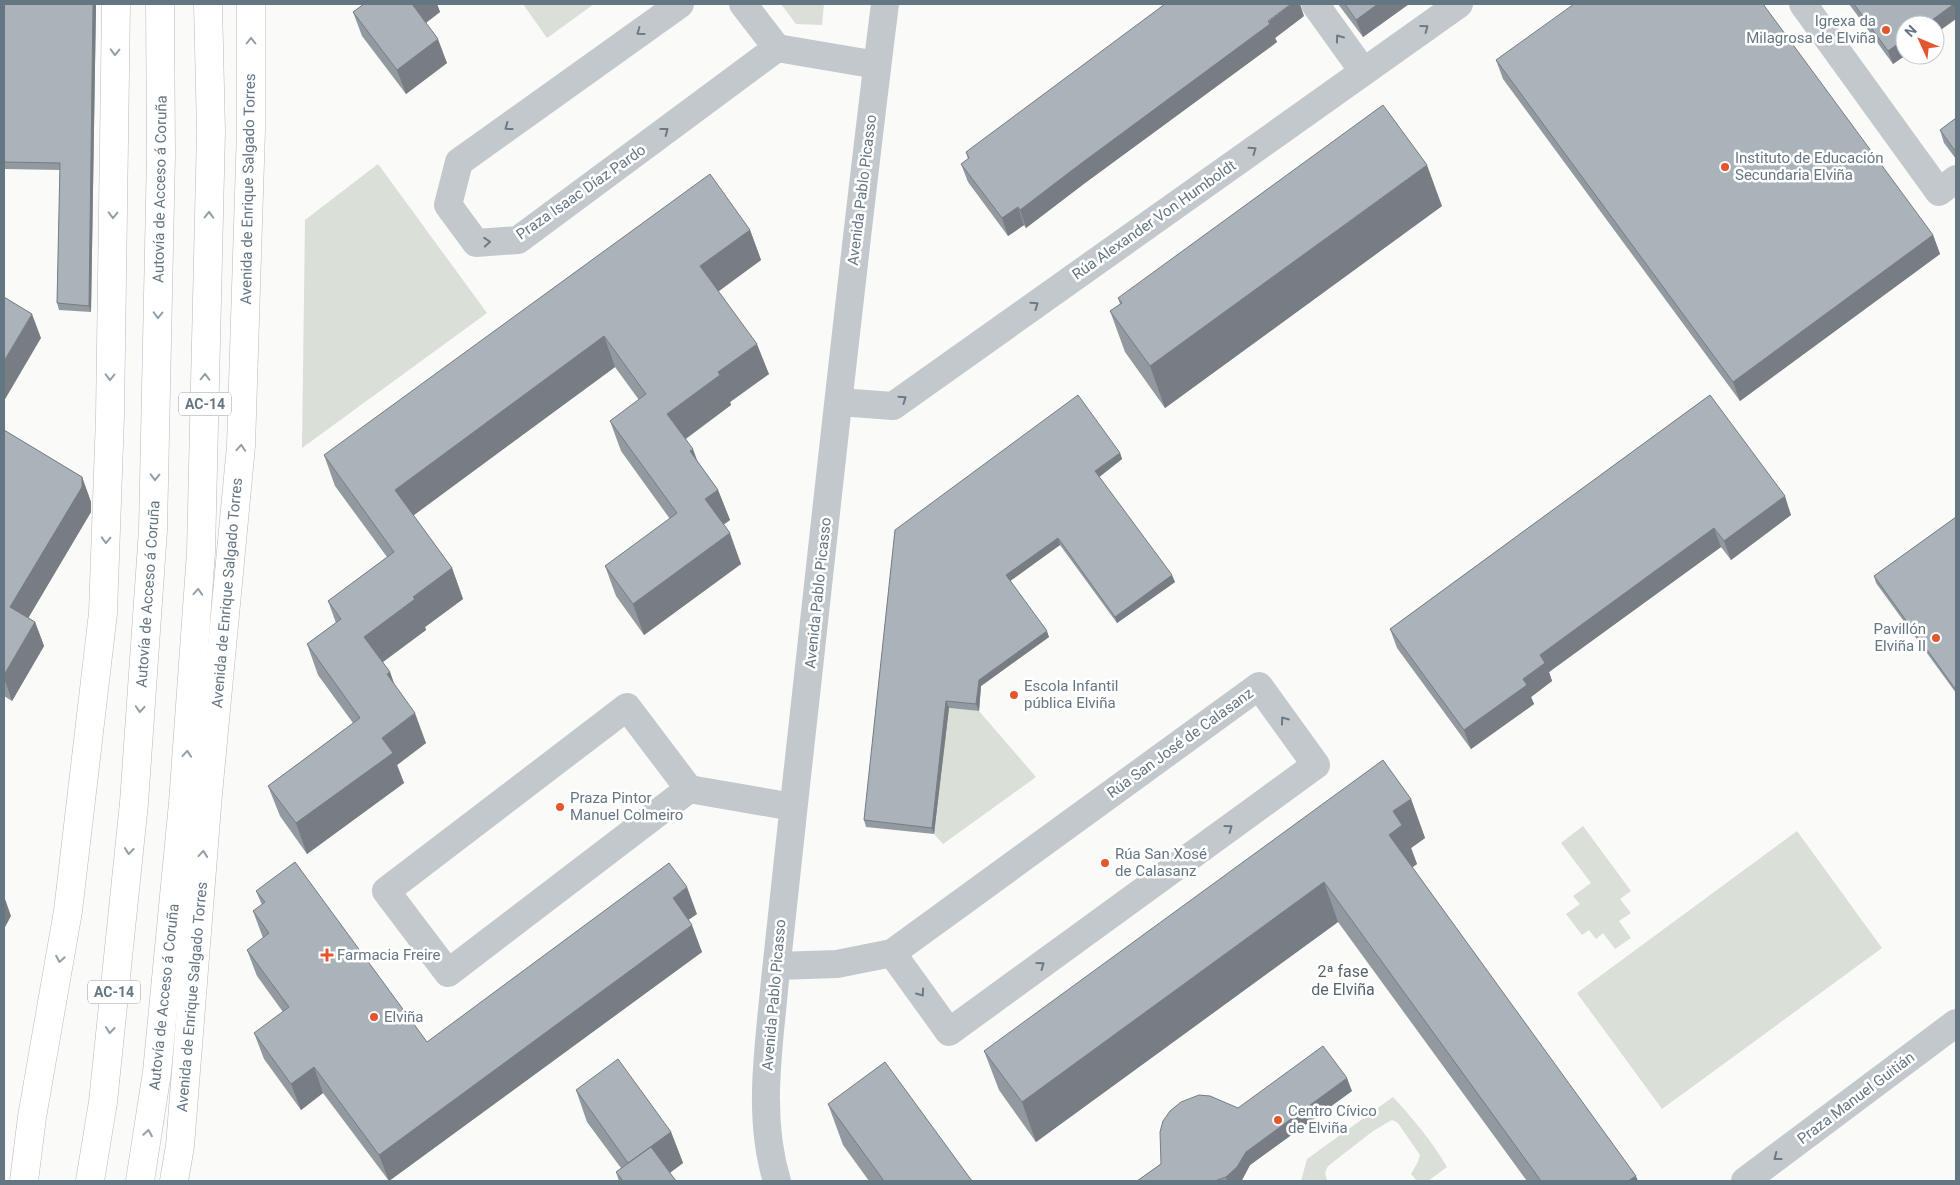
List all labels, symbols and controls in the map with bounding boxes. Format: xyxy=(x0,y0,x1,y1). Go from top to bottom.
place label: Igrexa da Milagrosa de Elviña xyxy=(1746,12,1876,47)
north arrow xyxy=(1895,15,1945,65)
text: N xyxy=(1901,22,1920,40)
marker: Igrexa da Milagrosa de Elviña xyxy=(1880,24,1892,36)
one-way arrow xyxy=(1419,25,1429,34)
one-way arrow xyxy=(636,26,646,35)
one-way arrow xyxy=(1336,34,1345,43)
one-way arrow xyxy=(246,36,256,44)
one-way arrow xyxy=(110,49,120,57)
street label: Avenida de Enrique Salgado Torres xyxy=(237,73,259,305)
street label: Autovía de Acceso á Coruña xyxy=(149,95,171,283)
street label: Avenida Pablo Picasso xyxy=(844,114,880,266)
one-way arrow xyxy=(504,121,514,130)
one-way arrow xyxy=(660,128,669,137)
street label: Praza Isaac Díaz Pardo xyxy=(513,141,649,243)
one-way arrow xyxy=(1247,147,1257,156)
place label: Instituto de Educación Secundaria Elviña xyxy=(1735,149,1883,184)
street label: Rúa Alexander Von Humboldt xyxy=(1069,156,1239,284)
marker: Instituto de Educación Secundaria Elviña xyxy=(1719,161,1731,173)
one-way arrow xyxy=(107,211,118,219)
one-way arrow xyxy=(204,211,214,218)
one-way arrow xyxy=(483,237,491,248)
one-way arrow xyxy=(1029,302,1039,311)
one-way arrow xyxy=(153,312,163,319)
one-way arrow xyxy=(200,373,210,380)
one-way arrow xyxy=(105,374,115,382)
road number: AC-14 xyxy=(179,392,231,416)
one-way arrow xyxy=(897,396,907,405)
one-way arrow xyxy=(235,444,246,452)
one-way arrow xyxy=(149,474,160,482)
street label: Avenida de Enrique Salgado Torres xyxy=(208,477,246,709)
street label: Autovía de Acceso á Coruña xyxy=(132,500,164,688)
street label: Avenida Pablo Picasso xyxy=(801,517,835,669)
one-way arrow xyxy=(100,536,111,544)
one-way arrow xyxy=(193,588,204,596)
place label: Pavillón Elviña II xyxy=(1874,620,1926,655)
marker: Pavillón Elviña II xyxy=(1930,632,1942,644)
place label: Escola Infantil pública Elviña xyxy=(1024,677,1118,712)
street label: Rúa San José de Calasanz xyxy=(1103,684,1257,802)
marker: Escola Infantil pública Elviña xyxy=(1008,689,1020,701)
one-way arrow xyxy=(135,706,146,714)
one-way arrow xyxy=(1281,716,1290,726)
one-way arrow xyxy=(181,750,192,758)
place label: Praza Pintor Manuel Colmeiro xyxy=(570,789,683,824)
marker: Praza Pintor Manuel Colmeiro xyxy=(554,801,566,813)
one-way arrow xyxy=(1223,825,1233,834)
place label: Rúa San Xosé de Calasanz xyxy=(1115,845,1207,880)
one-way arrow xyxy=(124,847,135,855)
one-way arrow xyxy=(197,849,208,857)
marker: Rúa San Xosé de Calasanz xyxy=(1099,857,1111,869)
street label: Avenida de Enrique Salgado Torres xyxy=(173,881,211,1113)
street label: Autovía de Acceso á Coruña xyxy=(145,903,183,1091)
street label: Avenida Pablo Picasso xyxy=(758,919,790,1071)
place label: Farmacia Freire xyxy=(337,946,441,964)
marker: Farmacia Freire xyxy=(321,949,333,961)
one-way arrow xyxy=(55,955,65,964)
one-way arrow xyxy=(1035,962,1045,971)
district label: 2ª fase de Elviña xyxy=(1311,962,1375,999)
road number: AC-14 xyxy=(88,980,140,1004)
one-way arrow xyxy=(915,987,924,997)
place label: Elviña xyxy=(384,1008,424,1026)
marker: Elviña xyxy=(368,1011,380,1023)
one-way arrow xyxy=(105,1026,116,1034)
street label: Praza Manuel Guitián xyxy=(1794,1048,1918,1148)
place label: Centro Cívico de Elviña xyxy=(1288,1102,1377,1137)
marker: Centro Cívico de Elviña xyxy=(1272,1114,1284,1126)
one-way arrow xyxy=(142,1129,152,1137)
one-way arrow xyxy=(1773,1151,1783,1160)

